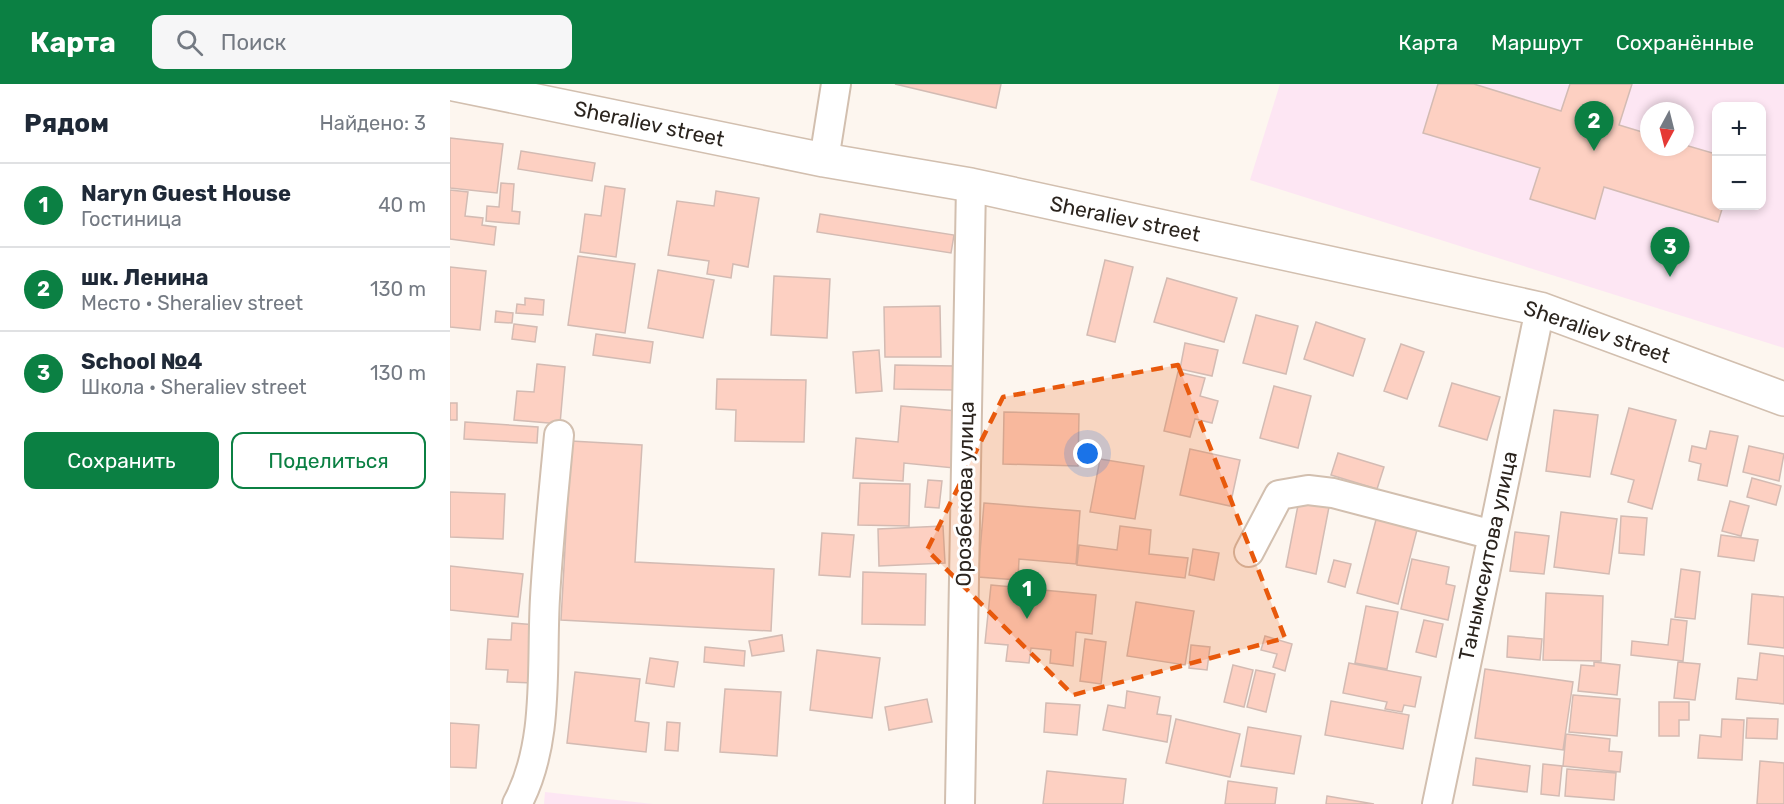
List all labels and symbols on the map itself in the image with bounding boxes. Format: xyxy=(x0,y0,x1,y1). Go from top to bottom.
street label: Sheraliev street xyxy=(572,95,727,152)
pin: 2 xyxy=(1574,101,1614,151)
north arrow xyxy=(1640,102,1694,156)
street label: Sheraliev street xyxy=(1048,190,1203,247)
pin: 3 xyxy=(1650,228,1690,277)
street label: Sheraliev street xyxy=(1521,295,1674,368)
street label: Орозбекова улица xyxy=(950,401,979,587)
your location xyxy=(1073,439,1102,468)
street label: Танымсеитова улица xyxy=(1453,449,1522,663)
pin: 1 xyxy=(1008,570,1046,619)

